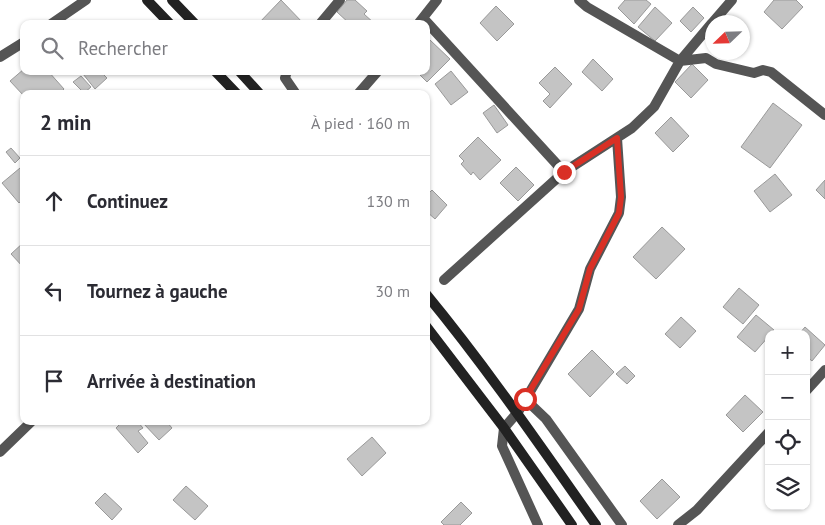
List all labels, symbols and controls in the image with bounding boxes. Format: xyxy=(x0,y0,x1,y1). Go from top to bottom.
north arrow xyxy=(705,15,750,60)
search box xyxy=(20,20,430,75)
icon: search xyxy=(38,34,66,62)
text: Rechercher xyxy=(78,36,168,60)
text: 2 min xyxy=(40,109,91,136)
text: À pied · 160 m xyxy=(311,113,410,133)
route end xyxy=(553,161,576,184)
icon: ahead xyxy=(40,187,68,215)
text: Continuez xyxy=(87,189,168,213)
text: 130 m xyxy=(367,191,410,211)
icon: left xyxy=(40,277,68,305)
text: Tournez à gauche xyxy=(87,279,228,303)
text: 30 m xyxy=(375,281,410,301)
map controls xyxy=(765,330,810,510)
button: + xyxy=(765,330,810,375)
icon: arrive xyxy=(40,367,68,395)
text: Arrivée à destination xyxy=(87,369,256,393)
button: − xyxy=(765,375,810,420)
route start xyxy=(514,388,537,411)
button: locate xyxy=(765,420,810,465)
button: layers xyxy=(765,465,810,510)

